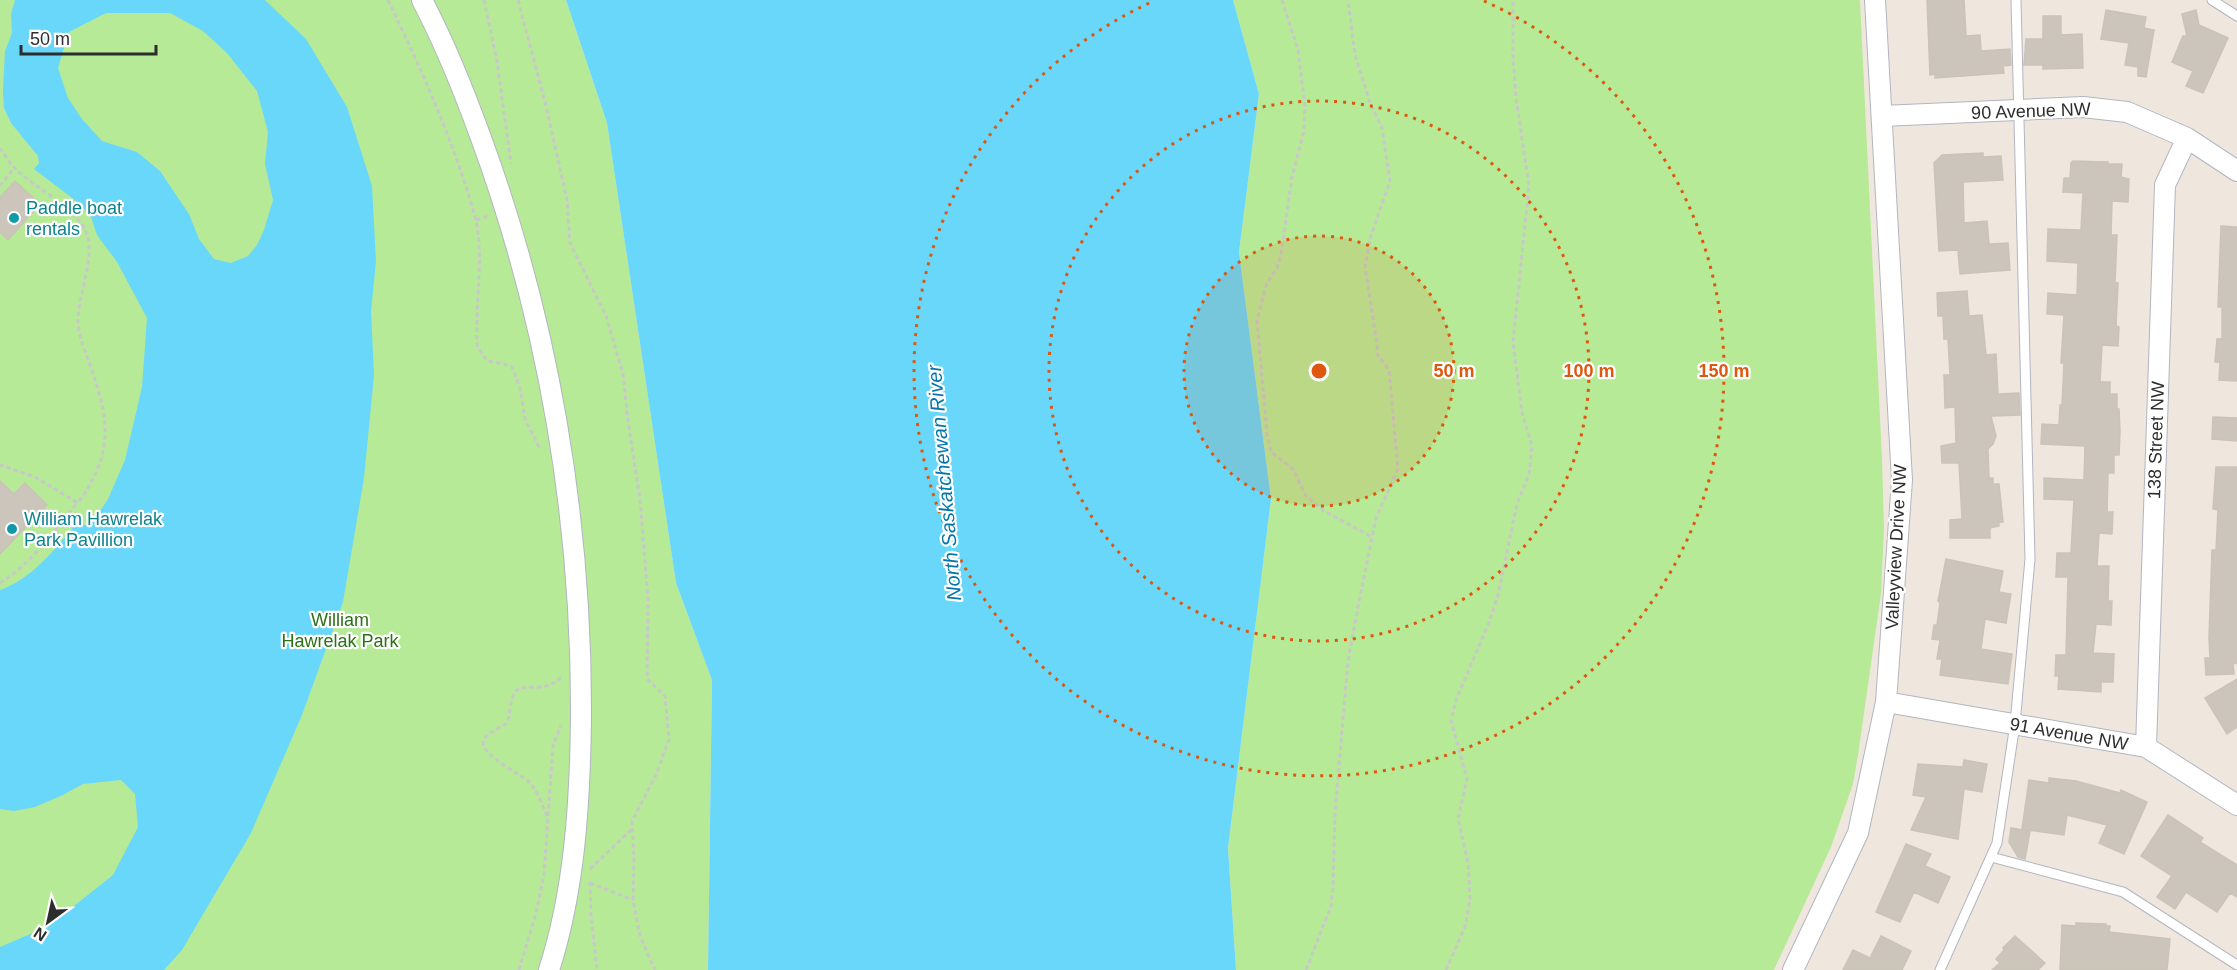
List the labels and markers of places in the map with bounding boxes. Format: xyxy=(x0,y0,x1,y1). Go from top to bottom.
place label: Paddle boat rentals xyxy=(26,198,122,239)
marker: Paddle boat rentals xyxy=(7,211,21,225)
centre of rings xyxy=(1309,361,1329,381)
place label: William Hawrelak Park Pavillion xyxy=(24,509,163,550)
marker: William Hawrelak Park Pavillion xyxy=(5,522,19,536)

